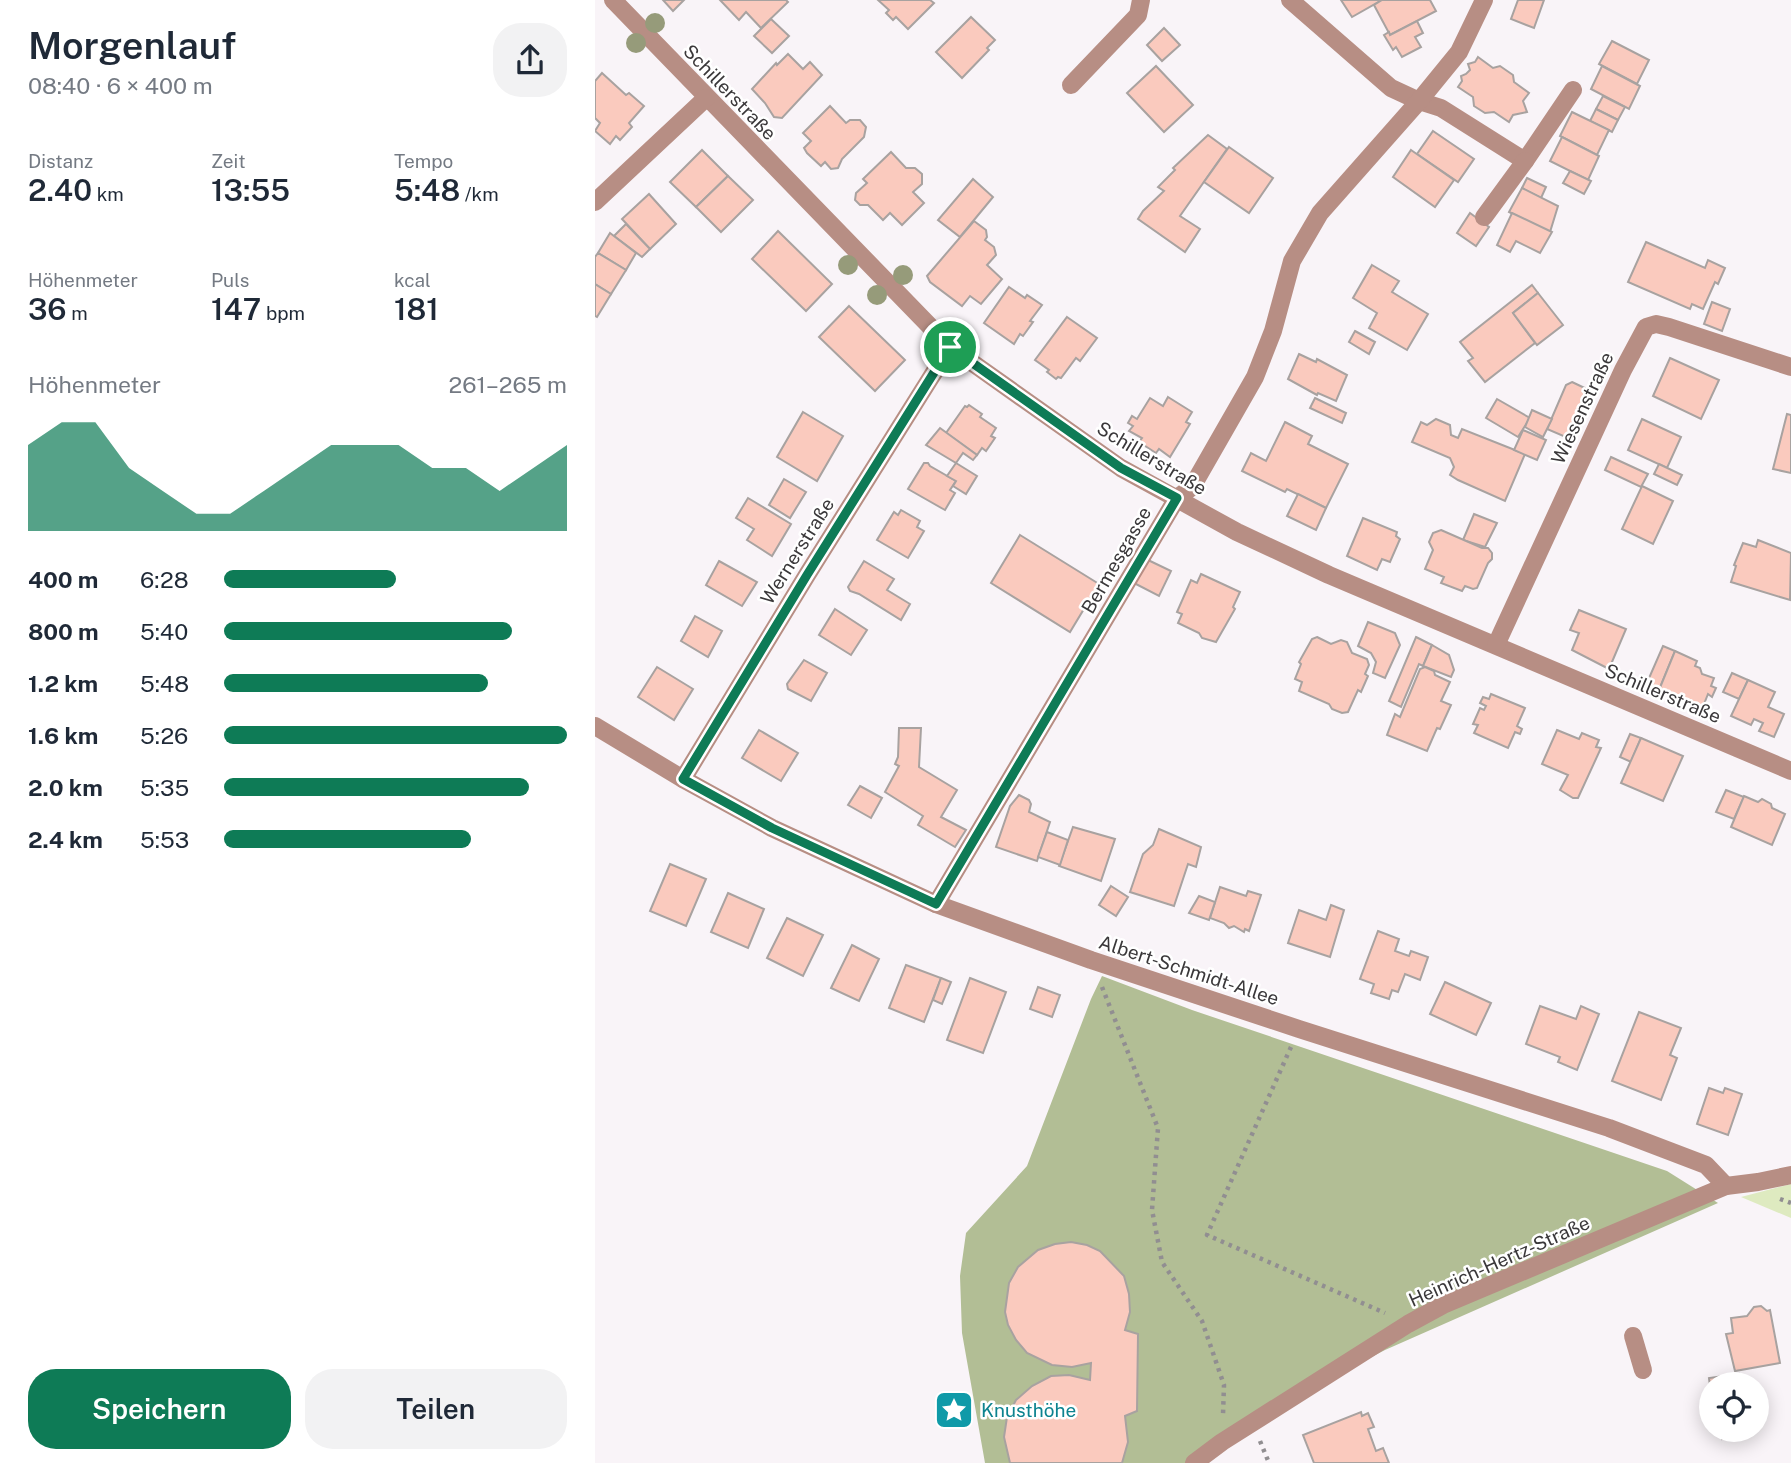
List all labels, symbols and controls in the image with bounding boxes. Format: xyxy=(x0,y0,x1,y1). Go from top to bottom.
text: Morgenlauf xyxy=(28,23,236,68)
button: share xyxy=(493,23,567,97)
street label: Schillerstraße xyxy=(679,40,781,144)
text: 08:40 · 6 × 400 m xyxy=(28,72,213,99)
text: Distanz xyxy=(28,150,93,172)
text: Zeit xyxy=(211,150,246,172)
text: Tempo xyxy=(394,150,453,172)
text: 2.40 xyxy=(28,172,92,208)
text: 13:55 xyxy=(211,172,290,208)
text: 5:48 xyxy=(394,172,460,208)
text: km xyxy=(92,183,124,205)
text: /km xyxy=(460,183,499,205)
text: Höhenmeter xyxy=(28,269,138,291)
text: Puls xyxy=(211,269,249,291)
text: kcal xyxy=(394,269,431,291)
text: 36 xyxy=(28,291,67,327)
text: 147 xyxy=(211,291,261,327)
text: 181 xyxy=(394,291,439,327)
text: m xyxy=(67,302,88,324)
text: bpm xyxy=(261,302,305,324)
pin xyxy=(920,317,980,377)
icon: arrive xyxy=(931,328,969,366)
street label: Wiesenstraße xyxy=(1546,348,1618,468)
text: Höhenmeter xyxy=(28,371,161,398)
text: 261–265 m xyxy=(449,371,567,398)
street label: Schillerstraße xyxy=(1093,417,1211,499)
street label: Wernerstraße xyxy=(756,494,838,608)
street label: Bermesgasse xyxy=(1077,503,1155,617)
text: 400 m xyxy=(28,566,98,593)
text: 6:28 xyxy=(140,566,189,593)
text: 800 m xyxy=(28,618,99,645)
text: 5:40 xyxy=(140,618,188,645)
street label: Schillerstraße xyxy=(1602,659,1724,727)
text: 1.2 km xyxy=(28,670,98,697)
text: 5:48 xyxy=(140,670,189,697)
text: 1.6 km xyxy=(28,722,98,749)
text: 5:26 xyxy=(140,722,188,749)
text: 2.0 km xyxy=(28,774,103,801)
text: 5:35 xyxy=(140,774,189,801)
text: 2.4 km xyxy=(28,826,103,853)
text: 5:53 xyxy=(140,826,189,853)
street label: Albert-Schmidt-Allee xyxy=(1096,931,1282,1009)
street label: Heinrich-Hertz-Straße xyxy=(1405,1211,1593,1311)
button: Speichern xyxy=(28,1369,291,1449)
button: Teilen xyxy=(305,1369,567,1449)
map controls xyxy=(1699,1372,1769,1442)
button: locate xyxy=(1699,1372,1769,1442)
place icon: Knusthöhe xyxy=(933,1389,975,1431)
place label: Knusthöhe xyxy=(981,1399,1076,1421)

